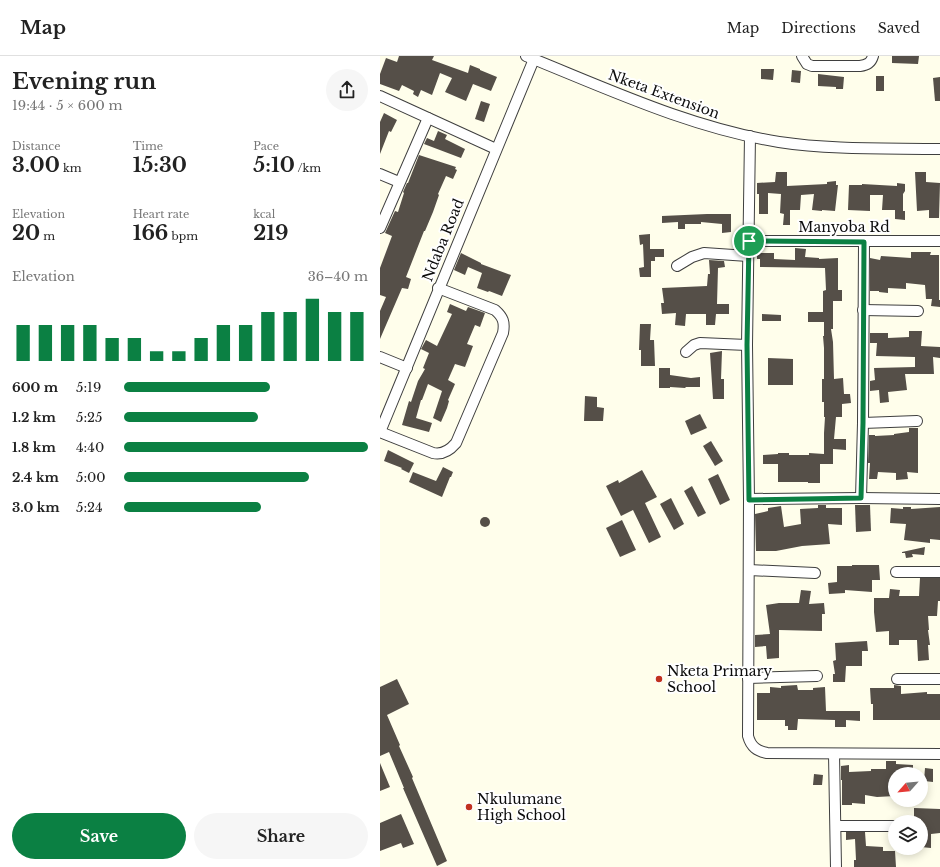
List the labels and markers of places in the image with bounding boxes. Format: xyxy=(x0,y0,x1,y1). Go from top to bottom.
pin xyxy=(732,224,766,258)
place label: Nketa Primary School xyxy=(667,662,772,696)
marker: Nketa Primary School xyxy=(654,674,664,684)
place label: Nkulumane High School xyxy=(477,790,566,824)
marker: Nkulumane High School xyxy=(464,802,474,812)

